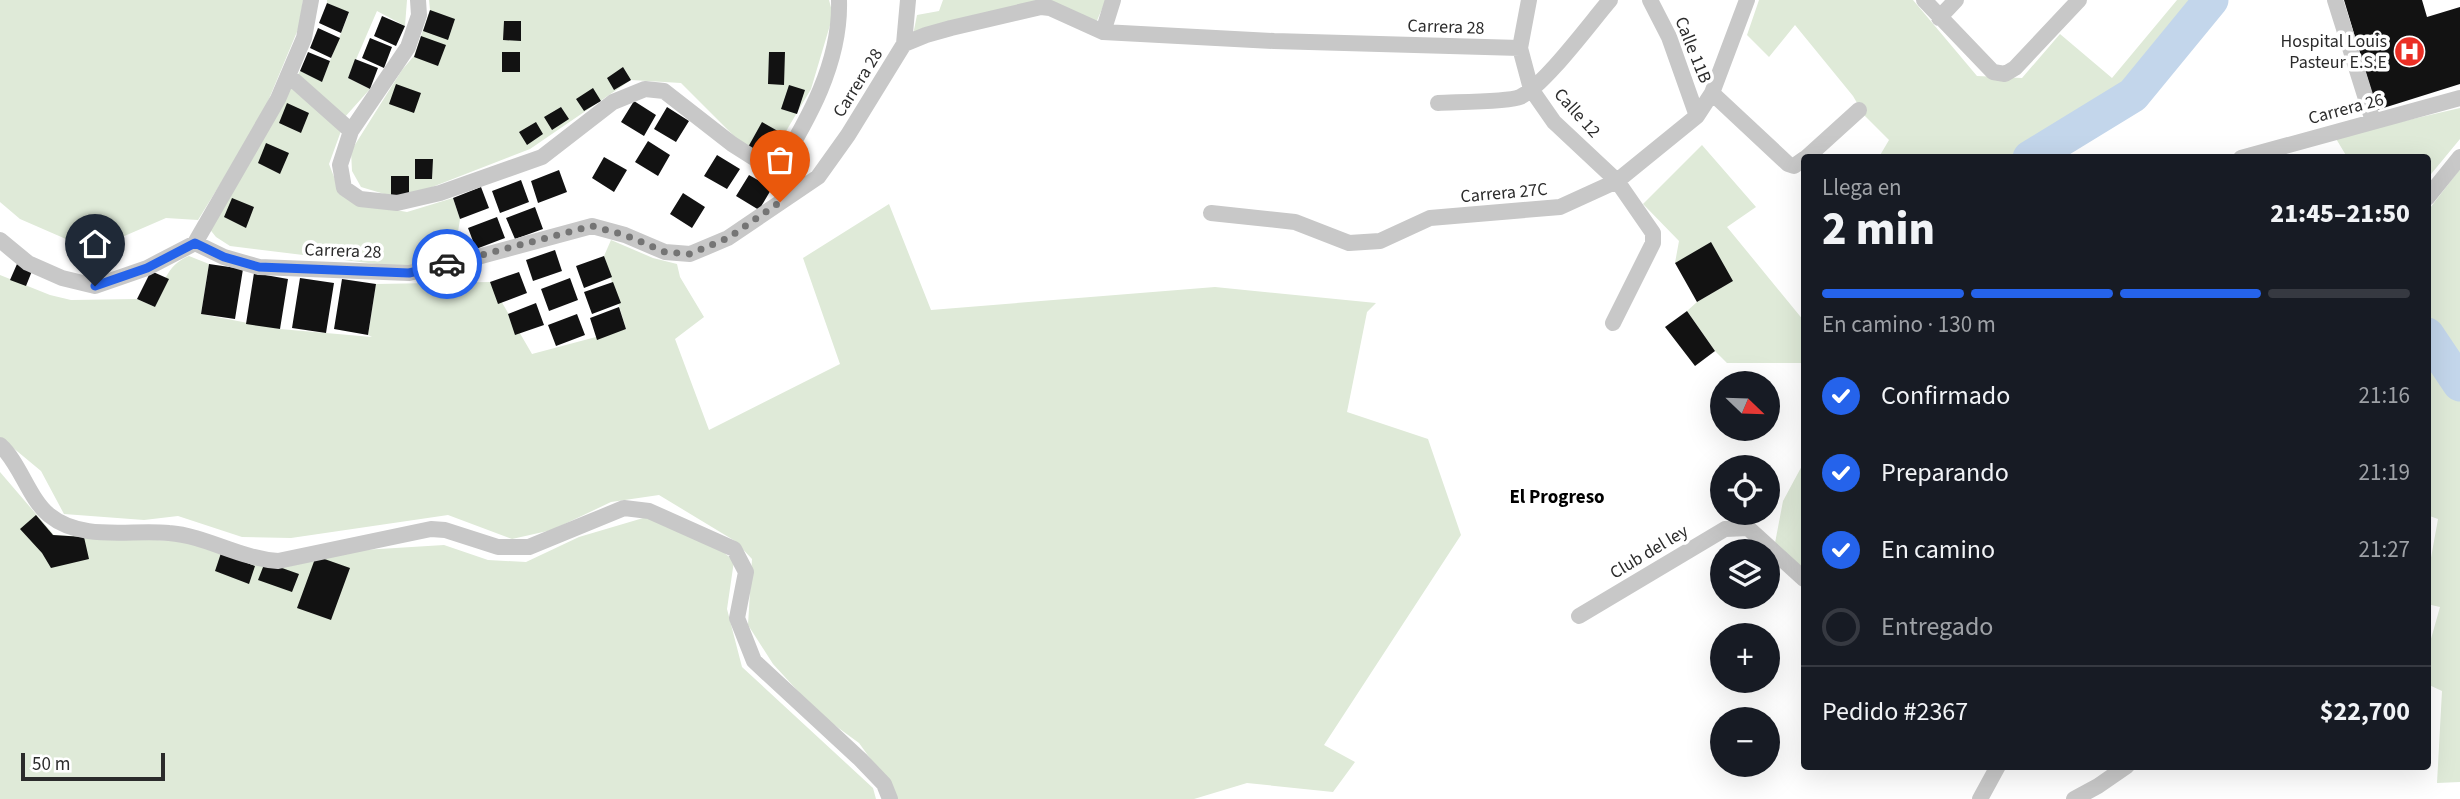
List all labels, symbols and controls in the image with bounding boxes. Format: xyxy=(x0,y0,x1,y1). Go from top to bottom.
street label: Carrera 28 xyxy=(1407,13,1485,41)
street label: Calle 11B xyxy=(1668,13,1718,87)
place label: Hospital Louis Pasteur E.S.E xyxy=(2281,29,2387,75)
hospital icon: Hospital Louis Pasteur E.S.E xyxy=(2393,34,2427,68)
street label: Carrera 28 xyxy=(827,44,889,122)
street label: Calle 12 xyxy=(1548,83,1606,143)
street label: Carrera 26 xyxy=(2306,87,2386,131)
pin xyxy=(750,130,810,202)
icon: bag xyxy=(761,141,799,179)
text: Llega en xyxy=(1822,171,1902,204)
street label: Carrera 27C xyxy=(1459,177,1549,209)
text: 21:45–21:50 xyxy=(2270,195,2410,232)
text: 2 min xyxy=(1822,197,1935,262)
pin xyxy=(65,214,125,286)
icon: home xyxy=(76,225,114,263)
courier xyxy=(412,229,482,299)
street label: Carrera 28 xyxy=(304,237,382,265)
icon: car xyxy=(428,245,466,283)
text: En camino · 130 m xyxy=(1822,308,1996,341)
north arrow xyxy=(1710,371,1780,441)
map controls xyxy=(1710,371,1780,777)
icon: check xyxy=(1822,377,1860,415)
text: Confirmado xyxy=(1881,377,2010,414)
text: 21:16 xyxy=(2359,379,2410,412)
icon: check xyxy=(1822,454,1860,492)
text: Preparando xyxy=(1881,454,2009,491)
button: locate xyxy=(1710,455,1780,525)
text: 21:19 xyxy=(2359,456,2410,489)
district label: El Progreso xyxy=(1509,484,1605,511)
street label: Club del ley xyxy=(1605,518,1693,585)
icon: check xyxy=(1822,531,1860,569)
text: En camino xyxy=(1881,531,1995,568)
text: 21:27 xyxy=(2359,533,2410,566)
button: layers xyxy=(1710,539,1780,609)
text: Entregado xyxy=(1881,608,1993,645)
button: + xyxy=(1710,623,1780,693)
text: Pedido #2367 xyxy=(1822,693,1968,730)
text: $22,700 xyxy=(2320,693,2410,730)
button: − xyxy=(1710,707,1780,777)
scale bar xyxy=(21,750,164,782)
text: 50 m xyxy=(32,751,70,778)

